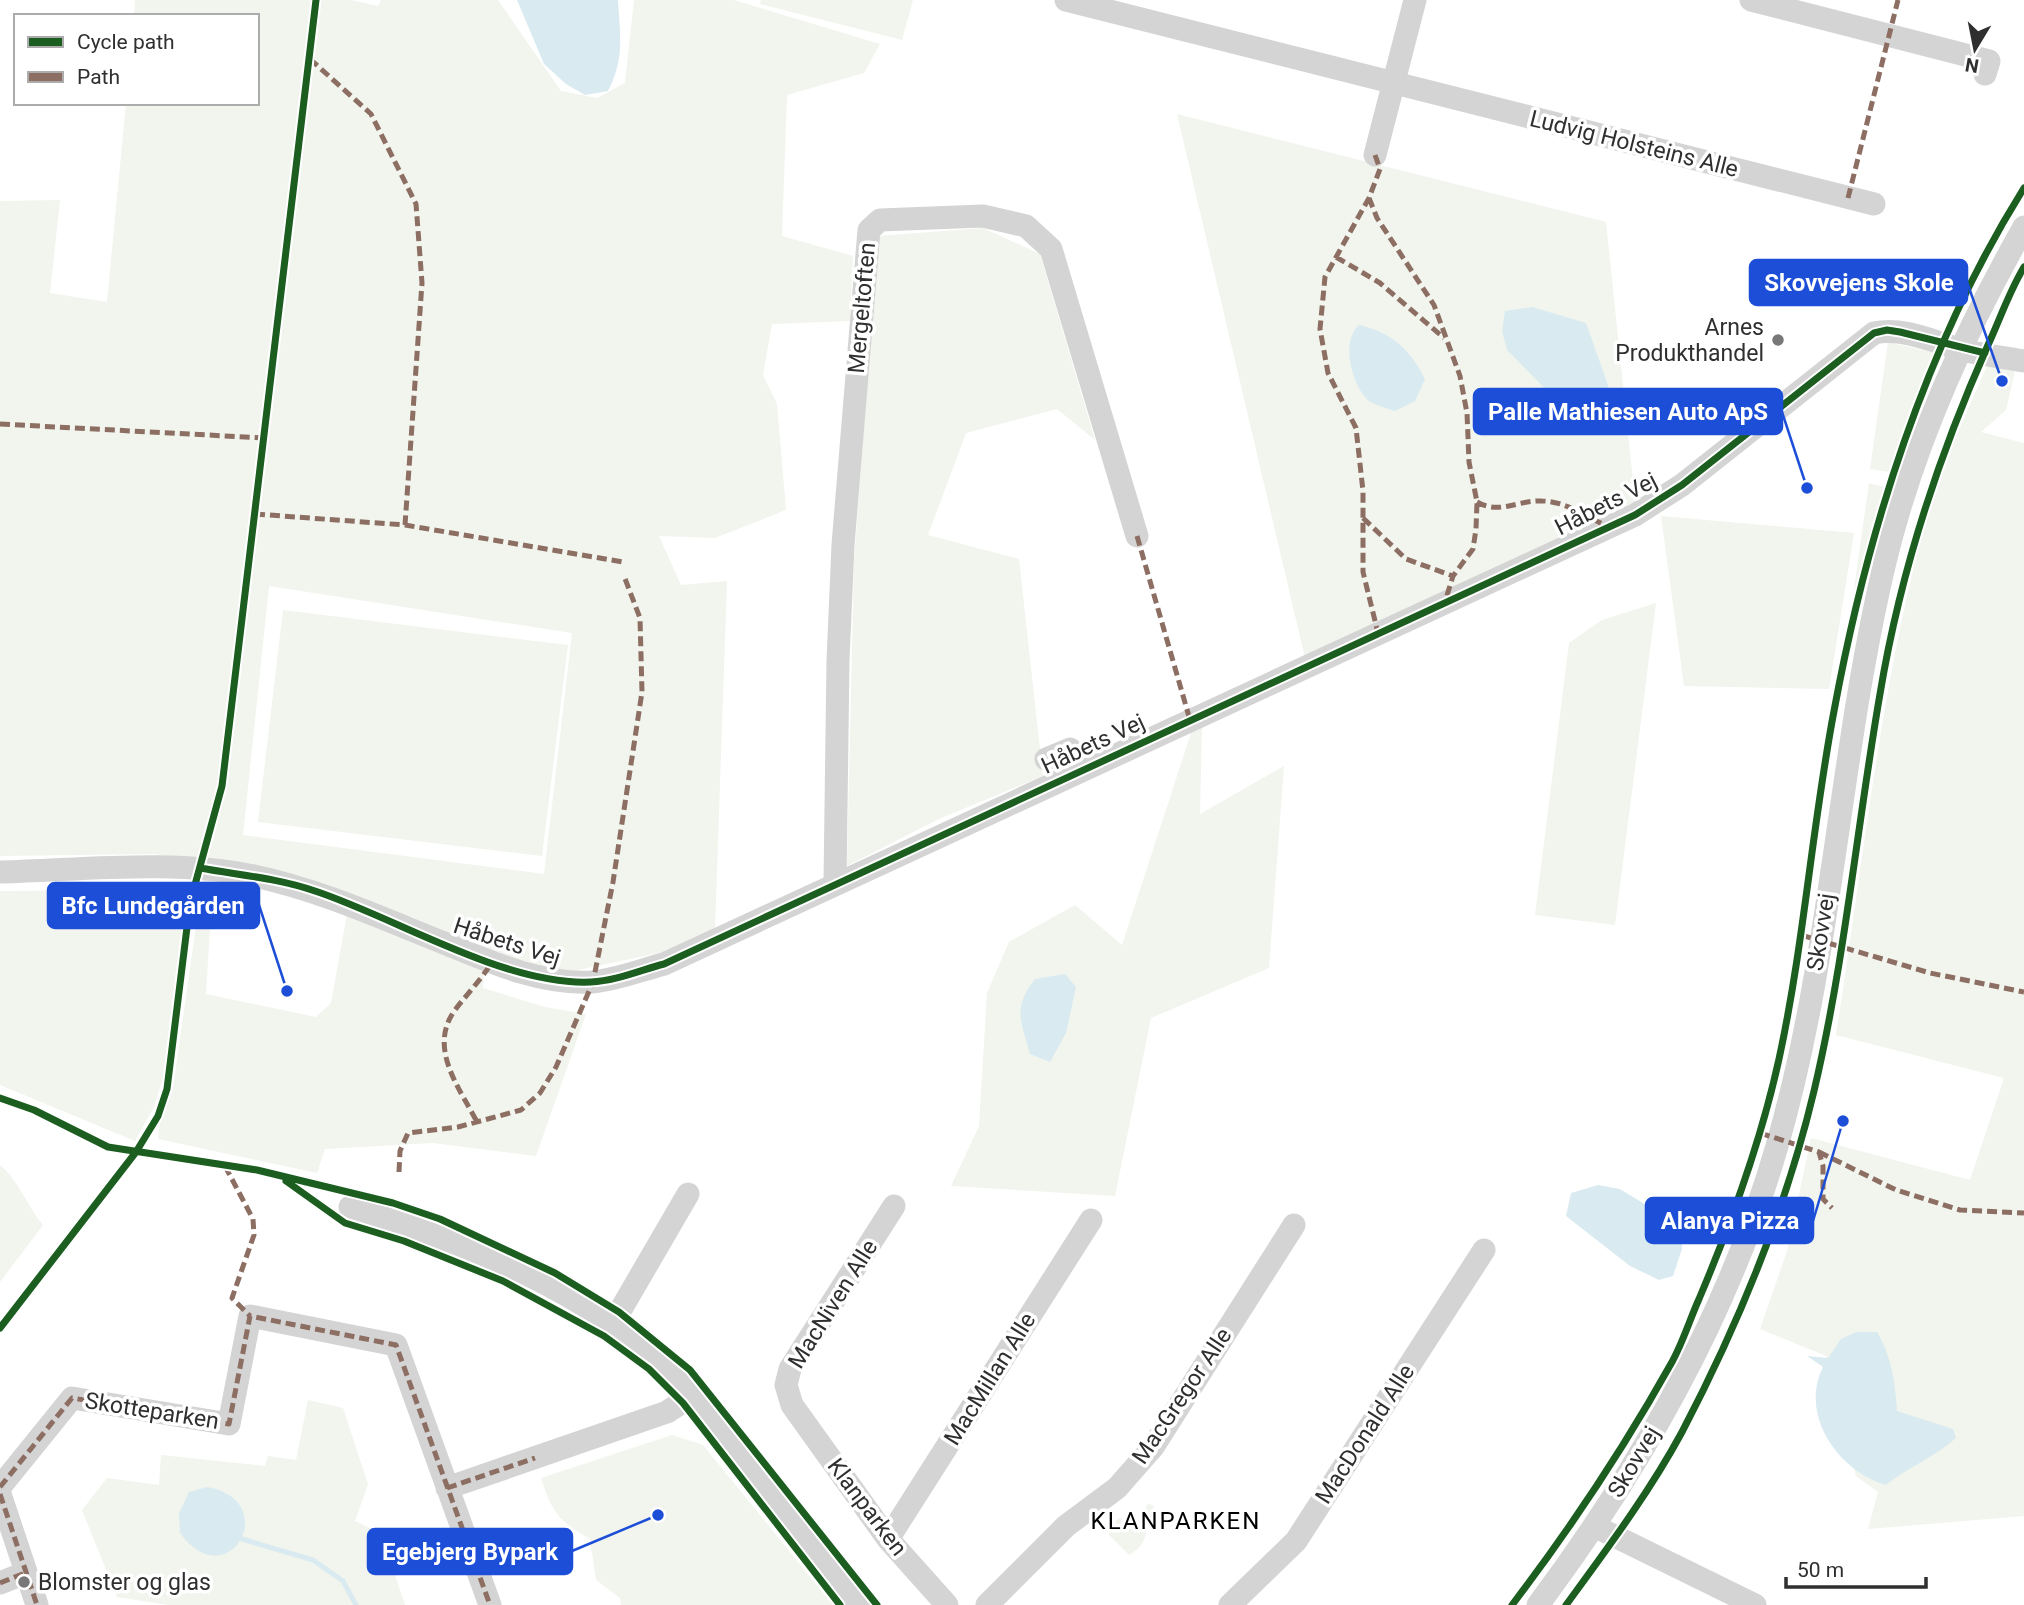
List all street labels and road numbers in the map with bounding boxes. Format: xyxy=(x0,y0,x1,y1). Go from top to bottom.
street label: Ludvig Holsteins Alle xyxy=(1527,105,1741,183)
street label: Mergeltoften xyxy=(843,241,881,375)
street label: Håbets Vej xyxy=(1550,467,1662,541)
street label: Håbets Vej xyxy=(1037,708,1149,780)
street label: Skovvej xyxy=(1802,891,1840,973)
street label: Håbets Vej xyxy=(450,912,564,972)
street label: MacNiven Alle xyxy=(783,1235,883,1373)
street label: MacMillan Alle xyxy=(939,1308,1041,1450)
street label: MacGregor Alle xyxy=(1127,1323,1237,1469)
street label: MacDonald Alle xyxy=(1310,1359,1420,1509)
street label: Skotteparken xyxy=(83,1387,221,1435)
street label: Skovvej xyxy=(1602,1422,1666,1502)
street label: Klanparken xyxy=(822,1453,912,1561)

